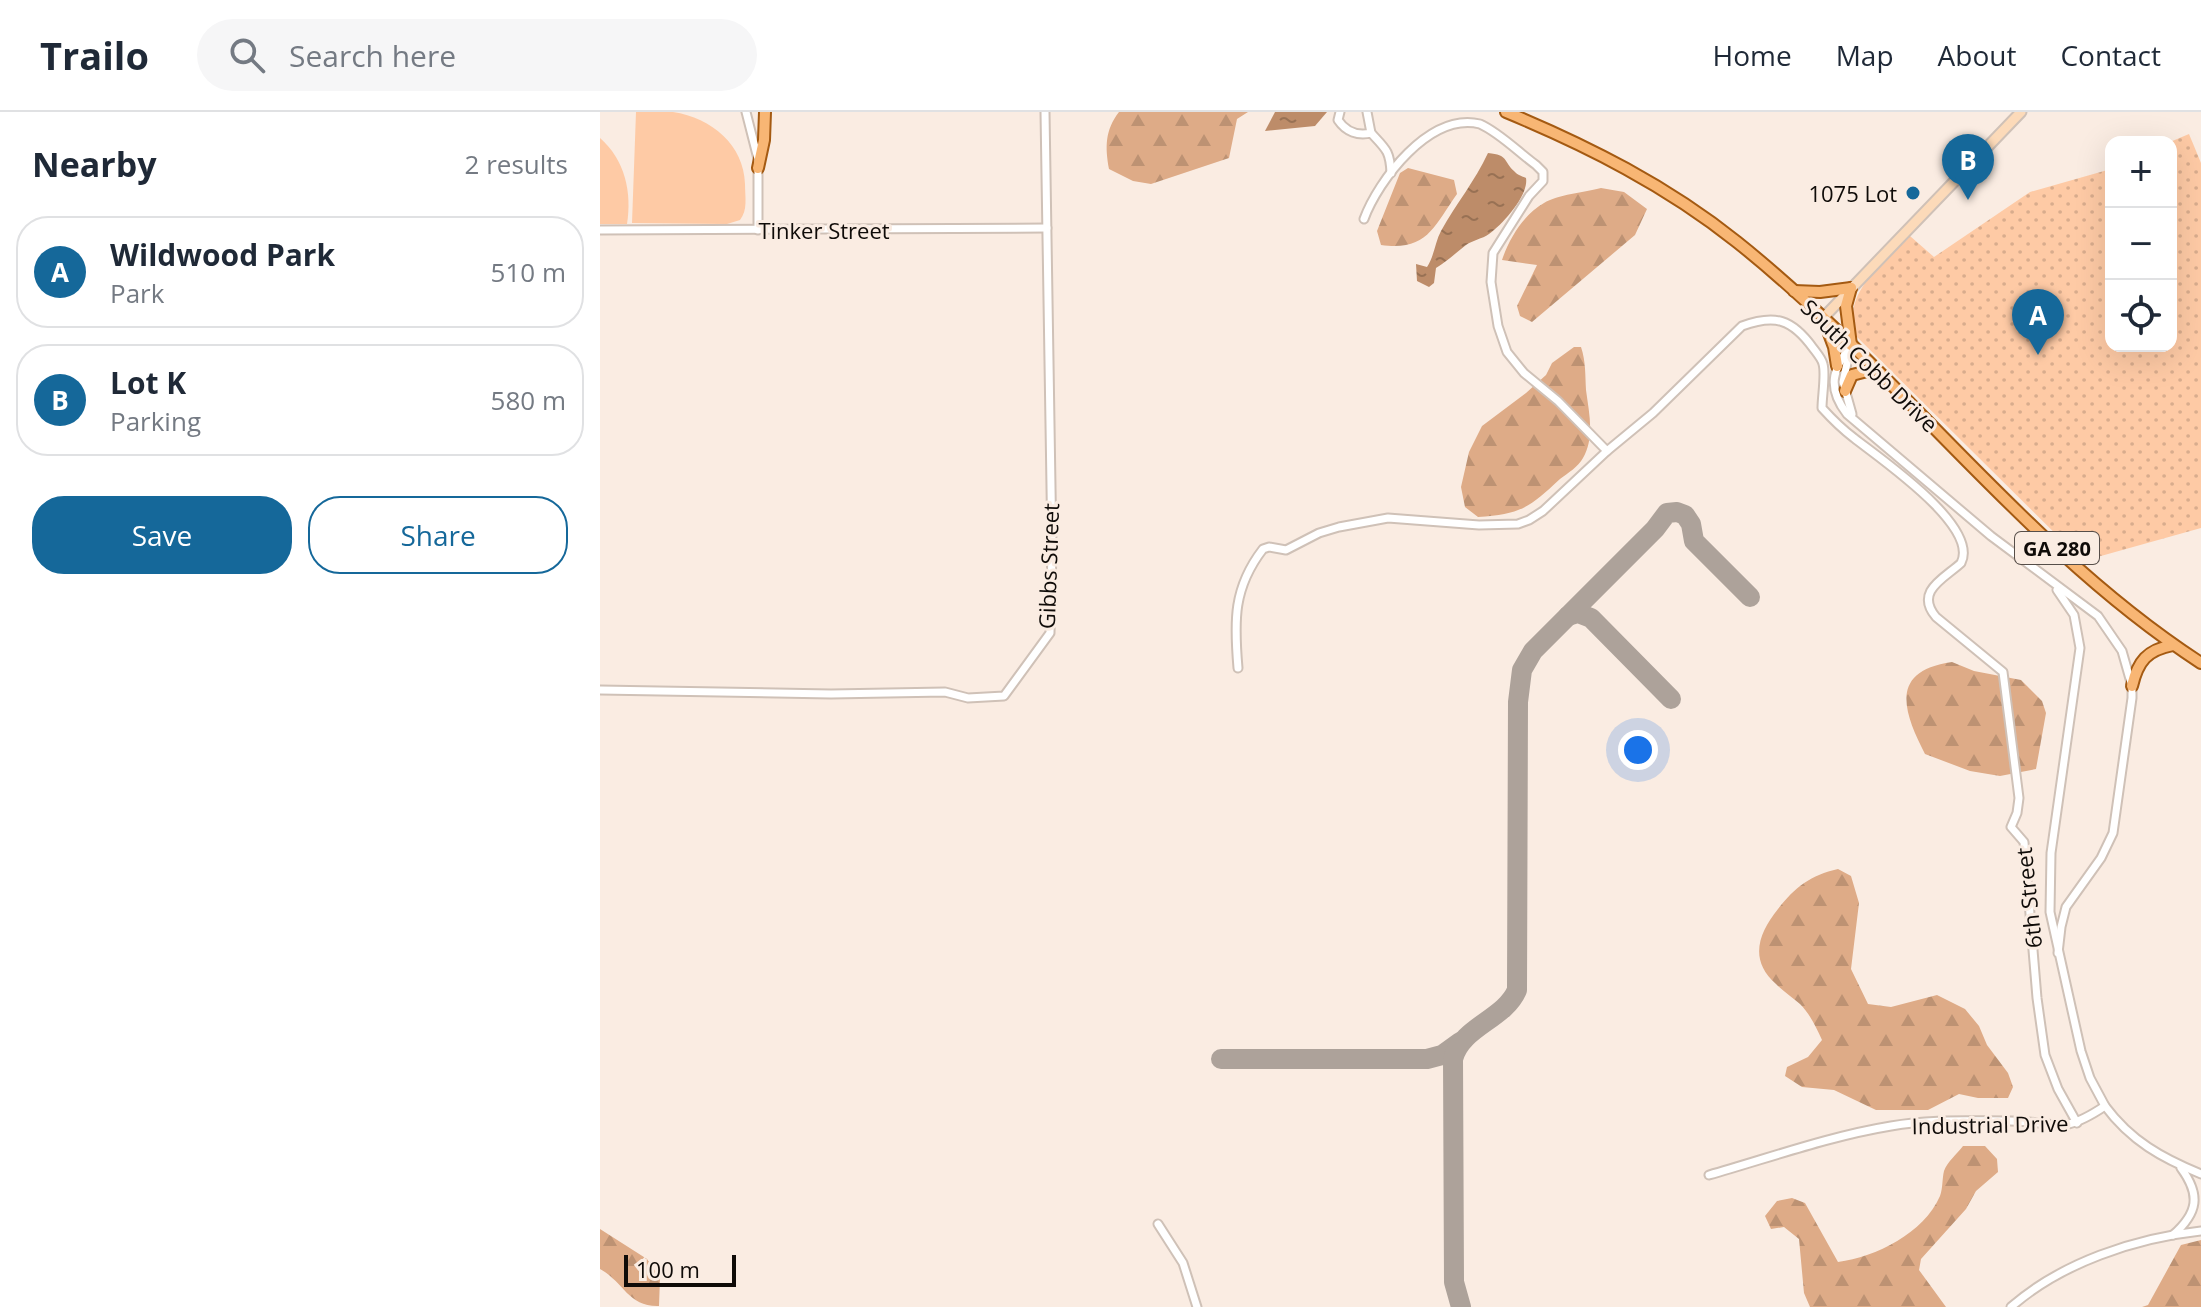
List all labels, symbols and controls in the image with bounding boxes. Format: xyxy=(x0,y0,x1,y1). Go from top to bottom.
search box xyxy=(197,19,757,91)
text: Trailo xyxy=(40,29,149,81)
icon: search xyxy=(225,33,269,77)
text: Search here xyxy=(289,35,456,76)
text: Home xyxy=(1713,36,1792,74)
text: Map xyxy=(1836,36,1894,74)
text: About xyxy=(1938,36,2016,74)
text: Contact xyxy=(2060,36,2161,74)
pin: B xyxy=(1942,134,1994,200)
map controls xyxy=(2105,136,2177,352)
button: + xyxy=(2105,136,2177,208)
text: Nearby xyxy=(32,141,157,187)
text: 2 results xyxy=(465,146,568,182)
place label: 1075 Lot xyxy=(1808,178,1897,208)
marker: 1075 Lot xyxy=(1904,184,1922,202)
button: − xyxy=(2105,208,2177,280)
street label: Tinker Street xyxy=(758,215,890,245)
text: Wildwood Park xyxy=(110,234,335,275)
text: A xyxy=(51,254,69,290)
text: 510 m xyxy=(491,254,566,290)
text: Park xyxy=(110,275,164,311)
button: locate xyxy=(2105,280,2177,352)
pin: A xyxy=(2012,289,2064,355)
street label: South Cobb Drive xyxy=(1795,292,1945,438)
text: Lot K xyxy=(110,362,186,403)
text: B xyxy=(51,382,69,418)
text: 580 m xyxy=(491,382,566,418)
text: Parking xyxy=(110,403,201,439)
button: Save xyxy=(32,496,292,574)
button: Share xyxy=(308,496,568,574)
street label: Gibbs Street xyxy=(1031,502,1065,630)
road number: GA 280 xyxy=(2015,532,2099,564)
your location xyxy=(1618,730,1658,770)
street label: 6th Street xyxy=(2008,846,2048,950)
street label: Industrial Drive xyxy=(1911,1108,2069,1140)
scale bar xyxy=(624,1251,736,1287)
text: 100 m xyxy=(636,1254,700,1284)

